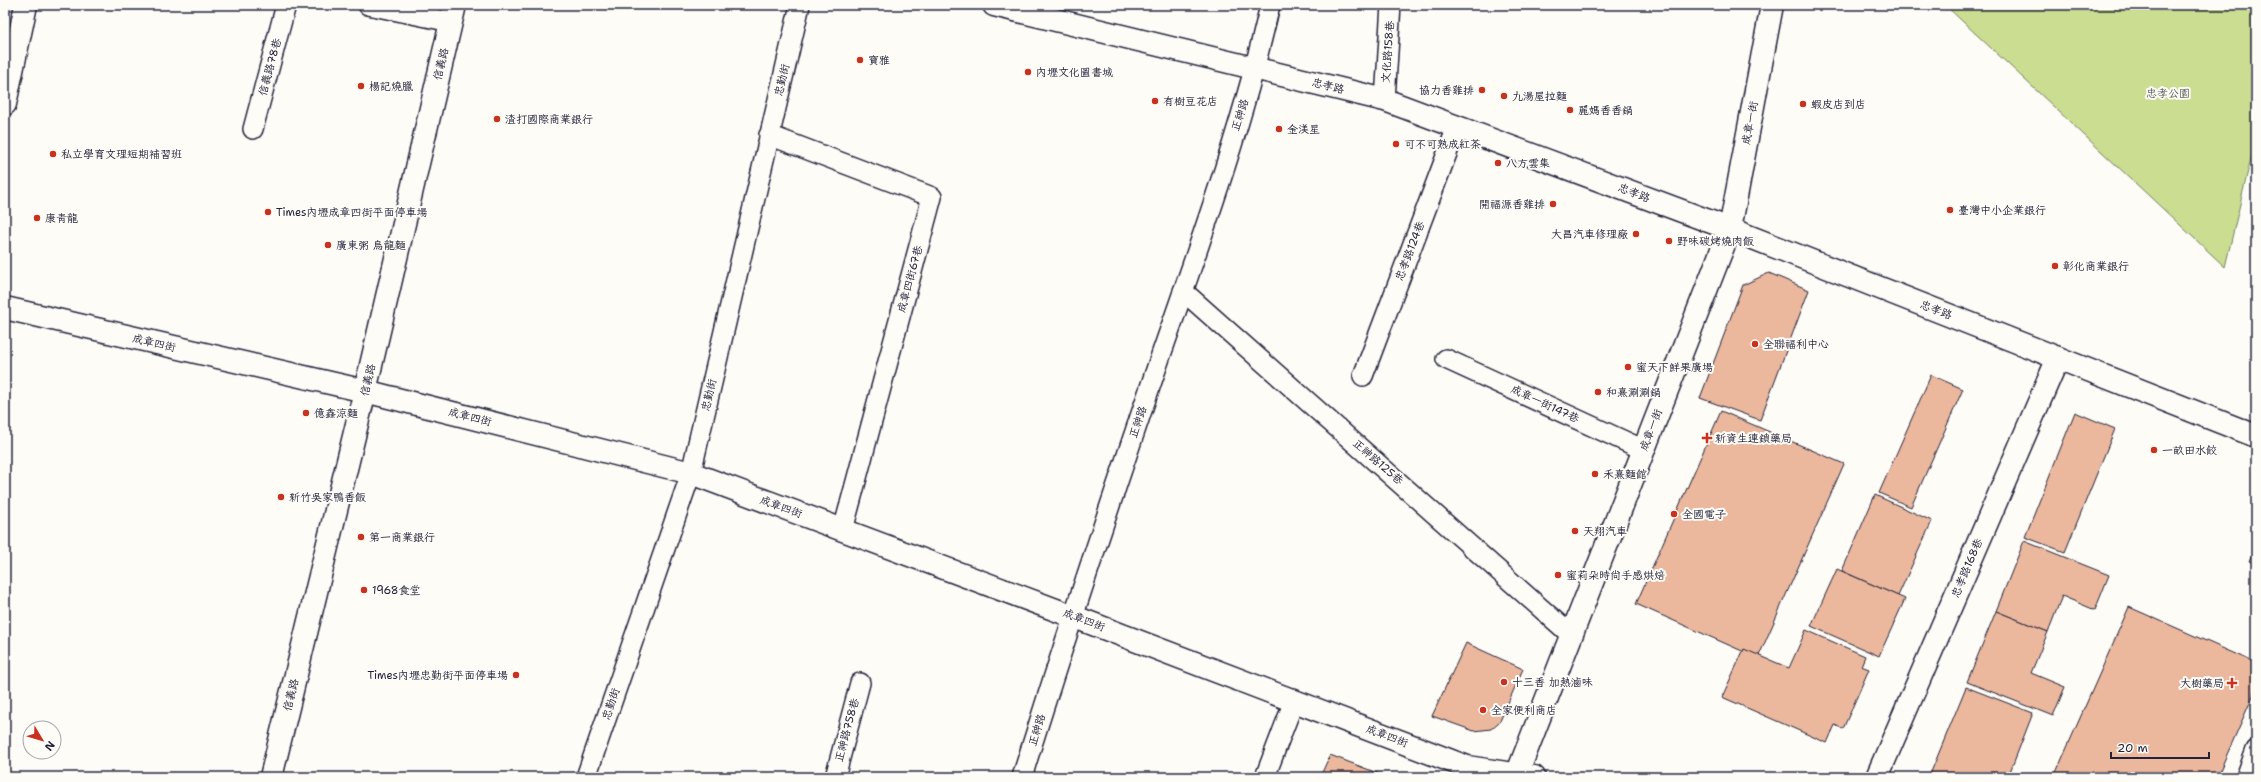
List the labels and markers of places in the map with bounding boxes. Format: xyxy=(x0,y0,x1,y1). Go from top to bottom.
place label: 寶雅 xyxy=(868,53,890,68)
marker: 寶雅 xyxy=(855,55,865,65)
place label: 內壢文化圖書城 xyxy=(1036,65,1113,80)
marker: 內壢文化圖書城 xyxy=(1023,67,1033,77)
place label: 楊記燒臘 xyxy=(369,79,413,94)
marker: 楊記燒臘 xyxy=(356,81,366,91)
place label: 協力香雞排 xyxy=(1419,83,1474,98)
marker: 協力香雞排 xyxy=(1477,85,1487,95)
place label: 九湯屋拉麵 xyxy=(1512,89,1567,104)
marker: 九湯屋拉麵 xyxy=(1499,91,1509,101)
place label: 有樹豆花店 xyxy=(1163,94,1218,109)
marker: 有樹豆花店 xyxy=(1150,96,1160,106)
place label: 蝦皮店到店 xyxy=(1811,97,1866,112)
marker: 蝦皮店到店 xyxy=(1798,99,1808,109)
place label: 麗媽香香鍋 xyxy=(1578,103,1633,118)
marker: 麗媽香香鍋 xyxy=(1565,105,1575,115)
place label: 渣打國際商業銀行 xyxy=(505,112,593,127)
marker: 渣打國際商業銀行 xyxy=(492,114,502,124)
place label: 金渼星 xyxy=(1287,122,1320,137)
marker: 金渼星 xyxy=(1274,124,1284,134)
place label: 可不可熟成紅茶 xyxy=(1404,137,1481,152)
marker: 可不可熟成紅茶 xyxy=(1391,139,1401,149)
place label: 私立學育文理短期補習班 xyxy=(61,147,182,162)
marker: 私立學育文理短期補習班 xyxy=(48,149,58,159)
place label: 八方雲集 xyxy=(1506,156,1550,171)
marker: 八方雲集 xyxy=(1493,158,1503,168)
place label: 開福源香雞排 xyxy=(1479,197,1545,212)
marker: 開福源香雞排 xyxy=(1548,199,1558,209)
place label: 臺灣中小企業銀行 xyxy=(1958,203,2046,218)
place label: Times內壢成章四街平面停車場 xyxy=(276,205,428,220)
marker: 臺灣中小企業銀行 xyxy=(1945,205,1955,215)
marker: Times內壢成章四街平面停車場 xyxy=(263,207,273,217)
place label: 康青龍 xyxy=(45,211,78,226)
marker: 康青龍 xyxy=(32,213,42,223)
place label: 大昌汽車修理廠 xyxy=(1551,227,1628,242)
marker: 大昌汽車修理廠 xyxy=(1631,229,1641,239)
place label: 野味碳烤燒肉飯 xyxy=(1677,234,1754,249)
marker: 野味碳烤燒肉飯 xyxy=(1664,236,1674,246)
place label: 廣東粥 烏龍麵 xyxy=(336,238,406,253)
marker: 廣東粥 烏龍麵 xyxy=(323,240,333,250)
place label: 彰化商業銀行 xyxy=(2063,259,2129,274)
marker: 彰化商業銀行 xyxy=(2050,261,2060,271)
place label: 全聯福利中心 xyxy=(1763,337,1829,352)
marker: 全聯福利中心 xyxy=(1750,339,1760,349)
place label: 蜜天下鮮果廣場 xyxy=(1636,360,1713,375)
marker: 蜜天下鮮果廣場 xyxy=(1623,362,1633,372)
place label: 和熹涮涮鍋 xyxy=(1606,385,1661,400)
marker: 和熹涮涮鍋 xyxy=(1593,387,1603,397)
place label: 億鑫涼麵 xyxy=(314,406,358,421)
marker: 億鑫涼麵 xyxy=(301,408,311,418)
place label: 新資生連鎖藥局 xyxy=(1715,431,1792,446)
marker: 新資生連鎖藥局 xyxy=(1702,433,1712,443)
place label: 一畝田水餃 xyxy=(2162,443,2217,458)
marker: 一畝田水餃 xyxy=(2149,445,2159,455)
place label: 禾熹麵館 xyxy=(1603,467,1647,482)
marker: 禾熹麵館 xyxy=(1590,469,1600,479)
place label: 新竹吳家鴨香飯 xyxy=(289,490,366,505)
marker: 新竹吳家鴨香飯 xyxy=(276,492,286,502)
place label: 全國電子 xyxy=(1682,507,1726,522)
marker: 全國電子 xyxy=(1669,509,1679,519)
place label: 天翔汽車 xyxy=(1583,524,1627,539)
marker: 天翔汽車 xyxy=(1570,526,1580,536)
place label: 第一商業銀行 xyxy=(369,530,435,545)
marker: 第一商業銀行 xyxy=(356,532,366,542)
place label: 蜜莉朵時尚手感烘焙 xyxy=(1566,568,1665,583)
marker: 蜜莉朵時尚手感烘焙 xyxy=(1553,570,1563,580)
place label: 1968食堂 xyxy=(372,583,421,598)
marker: 1968食堂 xyxy=(359,585,369,595)
place label: Times內壢忠勤街平面停車場 xyxy=(367,668,508,683)
marker: Times內壢忠勤街平面停車場 xyxy=(511,670,521,680)
place label: 十三香 加熱滷味 xyxy=(1512,675,1593,690)
place label: 大樹藥局 xyxy=(2180,676,2224,691)
marker: 十三香 加熱滷味 xyxy=(1499,677,1509,687)
marker: 大樹藥局 xyxy=(2227,678,2237,688)
place label: 全家便利商店 xyxy=(1491,703,1557,718)
marker: 全家便利商店 xyxy=(1478,705,1488,715)

